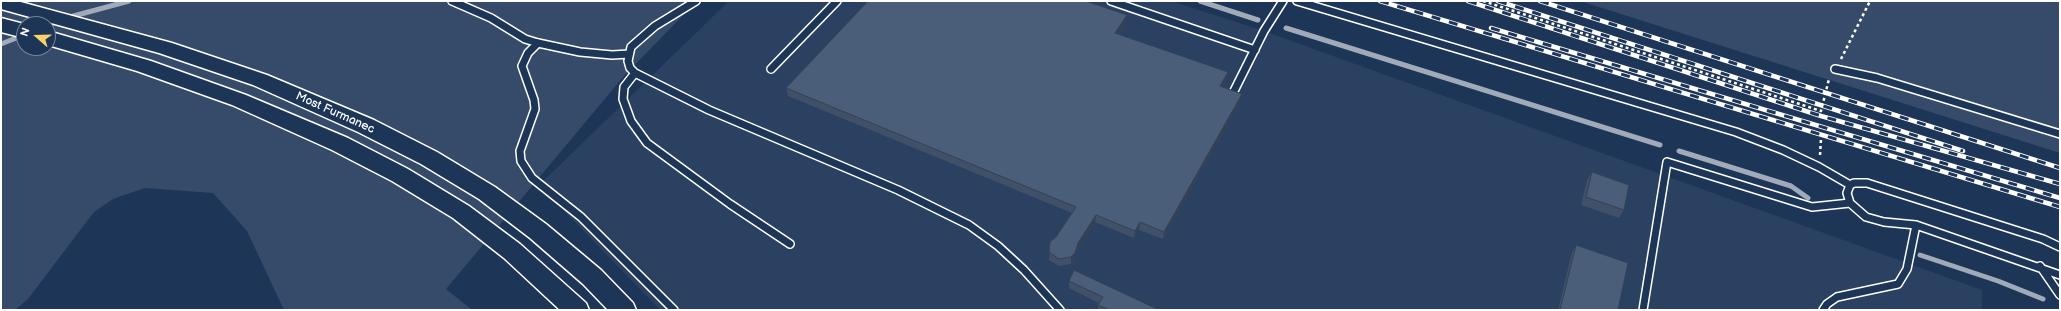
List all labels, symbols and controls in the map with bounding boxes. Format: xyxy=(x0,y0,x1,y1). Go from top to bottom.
north arrow xyxy=(16,16,56,56)
text: N xyxy=(18,26,33,38)
street label: Most Furmanec xyxy=(293,89,377,137)

